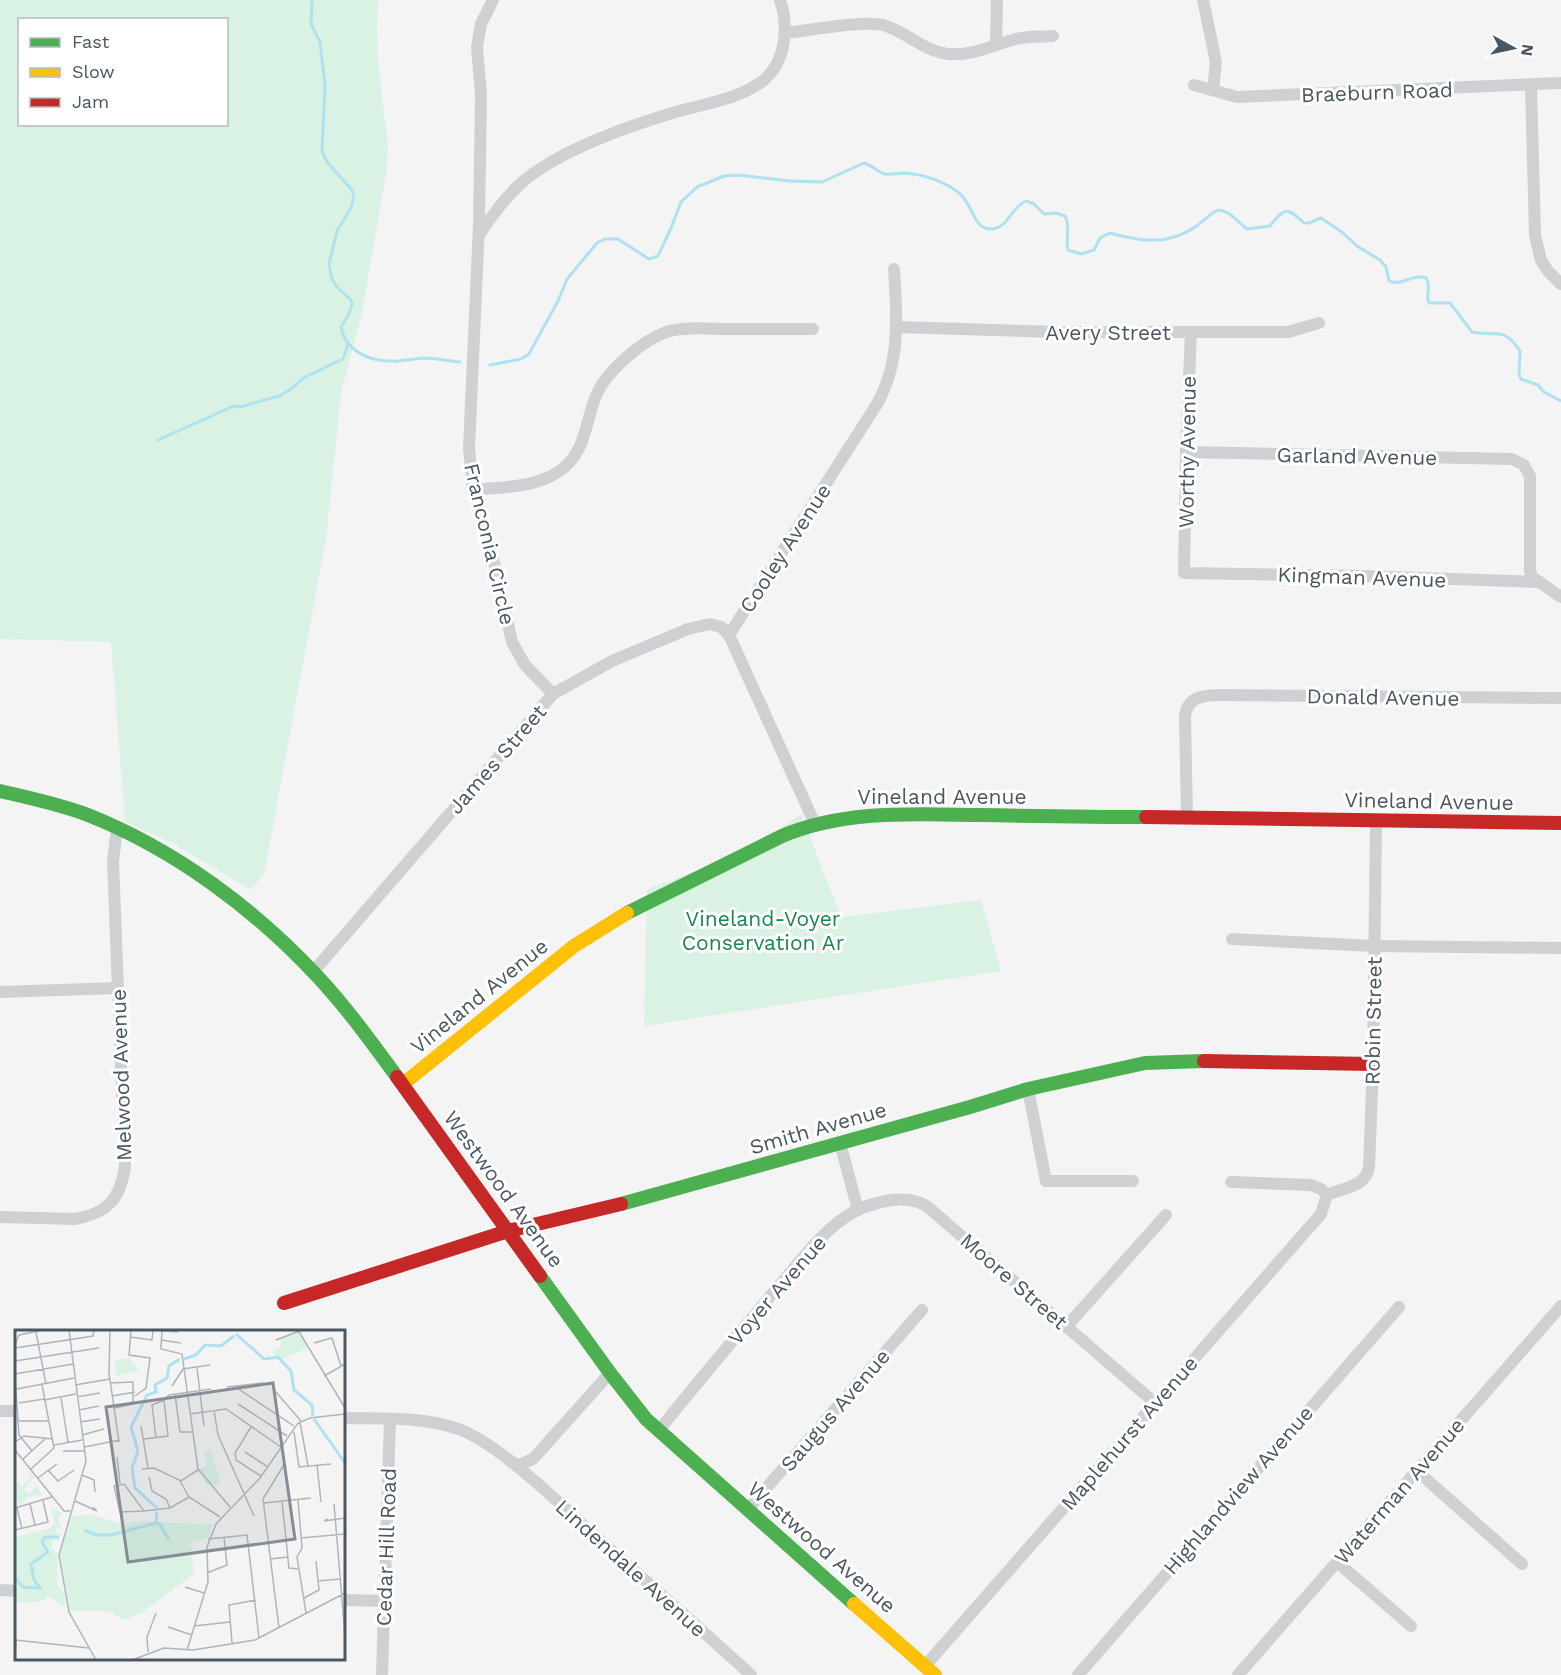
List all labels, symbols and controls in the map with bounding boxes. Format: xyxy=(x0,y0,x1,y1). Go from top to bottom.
legend xyxy=(18,18,228,126)
north arrow xyxy=(1483,18,1543,78)
text: Fast xyxy=(72,31,110,52)
text: N xyxy=(1517,43,1538,57)
text: Slow xyxy=(72,61,115,82)
street label: Braeburn Road xyxy=(1301,77,1453,107)
text: Jam xyxy=(72,91,109,112)
street label: Avery Street xyxy=(1045,320,1171,345)
street label: Worthy Avenue xyxy=(1173,376,1201,528)
street label: Garland Avenue xyxy=(1276,442,1438,470)
street label: Franconia Circle xyxy=(459,461,521,627)
street label: Cooley Avenue xyxy=(734,479,836,617)
street label: Kingman Avenue xyxy=(1277,562,1447,592)
street label: Donald Avenue xyxy=(1306,683,1460,711)
street label: James Street xyxy=(443,699,551,819)
street label: Vineland Avenue xyxy=(857,784,1027,809)
street label: Vineland Avenue xyxy=(1344,787,1514,815)
park label: Vineland-Voyer Conservation Ar xyxy=(682,906,845,955)
street label: Vineland Avenue xyxy=(405,933,553,1059)
street label: Robin Street xyxy=(1359,956,1387,1085)
street label: Melwood Avenue xyxy=(106,989,136,1161)
street label: Smith Avenue xyxy=(747,1097,889,1159)
street label: Westwood Avenue xyxy=(439,1106,569,1272)
street label: Moore Street xyxy=(955,1228,1073,1334)
street label: Voyer Avenue xyxy=(723,1230,831,1350)
inset map xyxy=(15,1330,345,1660)
street label: Saugus Avenue xyxy=(775,1344,895,1476)
street label: Maplehurst Avenue xyxy=(1055,1351,1203,1515)
street label: Highlandview Avenue xyxy=(1158,1400,1318,1580)
street label: Waterman Avenue xyxy=(1329,1413,1469,1569)
street label: Cedar Hill Road xyxy=(371,1467,401,1627)
street label: Westwood Avenue xyxy=(743,1476,901,1618)
street label: Lindendale Avenue xyxy=(551,1494,711,1642)

